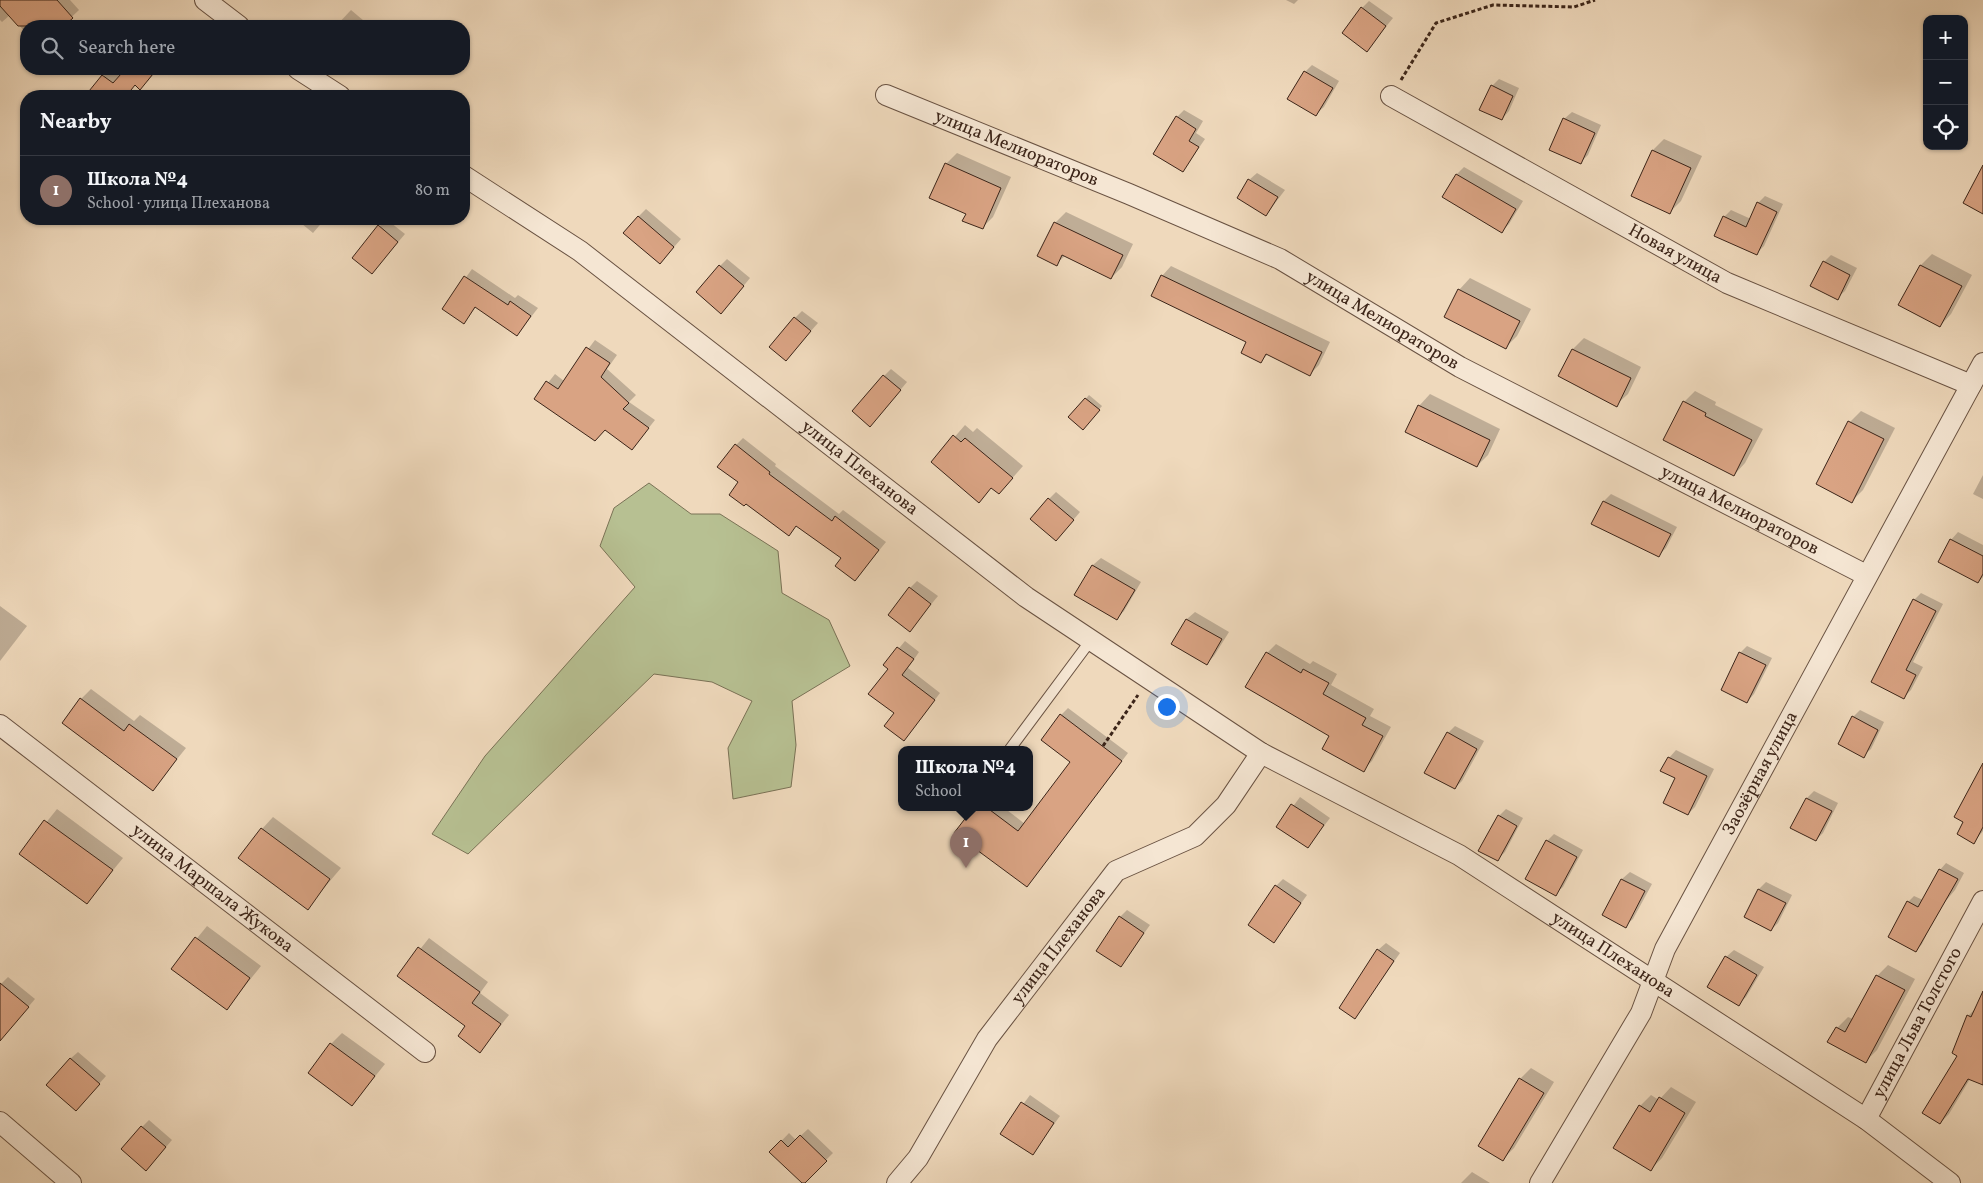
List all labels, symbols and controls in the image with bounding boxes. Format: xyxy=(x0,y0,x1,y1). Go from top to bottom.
map controls xyxy=(1923,15,1968,150)
button: + xyxy=(1923,15,1968,60)
search box xyxy=(20,20,470,75)
icon: search xyxy=(38,34,66,62)
text: Search here xyxy=(78,35,175,61)
button: − xyxy=(1923,60,1968,105)
street label: улица Мелиораторов xyxy=(931,104,1102,193)
button: locate xyxy=(1923,105,1968,150)
text: Nearby xyxy=(40,108,111,137)
text: Школа №4 xyxy=(87,167,188,193)
text: 1 xyxy=(53,180,59,202)
text: 80 m xyxy=(415,180,450,202)
text: School · улица Плеханова xyxy=(87,193,270,215)
street label: Новая улица xyxy=(1624,218,1726,290)
street label: улица Мелиораторов xyxy=(1301,265,1464,376)
street label: улица Плеханова xyxy=(796,414,924,521)
street label: улица Мелиораторов xyxy=(1656,459,1823,561)
your location xyxy=(1154,694,1180,720)
street label: Заозёрная улица xyxy=(1716,707,1804,840)
popup xyxy=(898,746,1033,811)
text: Школа №4 xyxy=(915,755,1016,781)
text: School xyxy=(915,781,962,803)
street label: улица Маршала Жукова xyxy=(126,818,299,959)
pin: 1 xyxy=(950,827,982,868)
street label: улица Плеханова xyxy=(1005,881,1112,1010)
street label: улица Плеханова xyxy=(1546,906,1680,1004)
street label: улица Льва Толстого xyxy=(1867,943,1968,1103)

